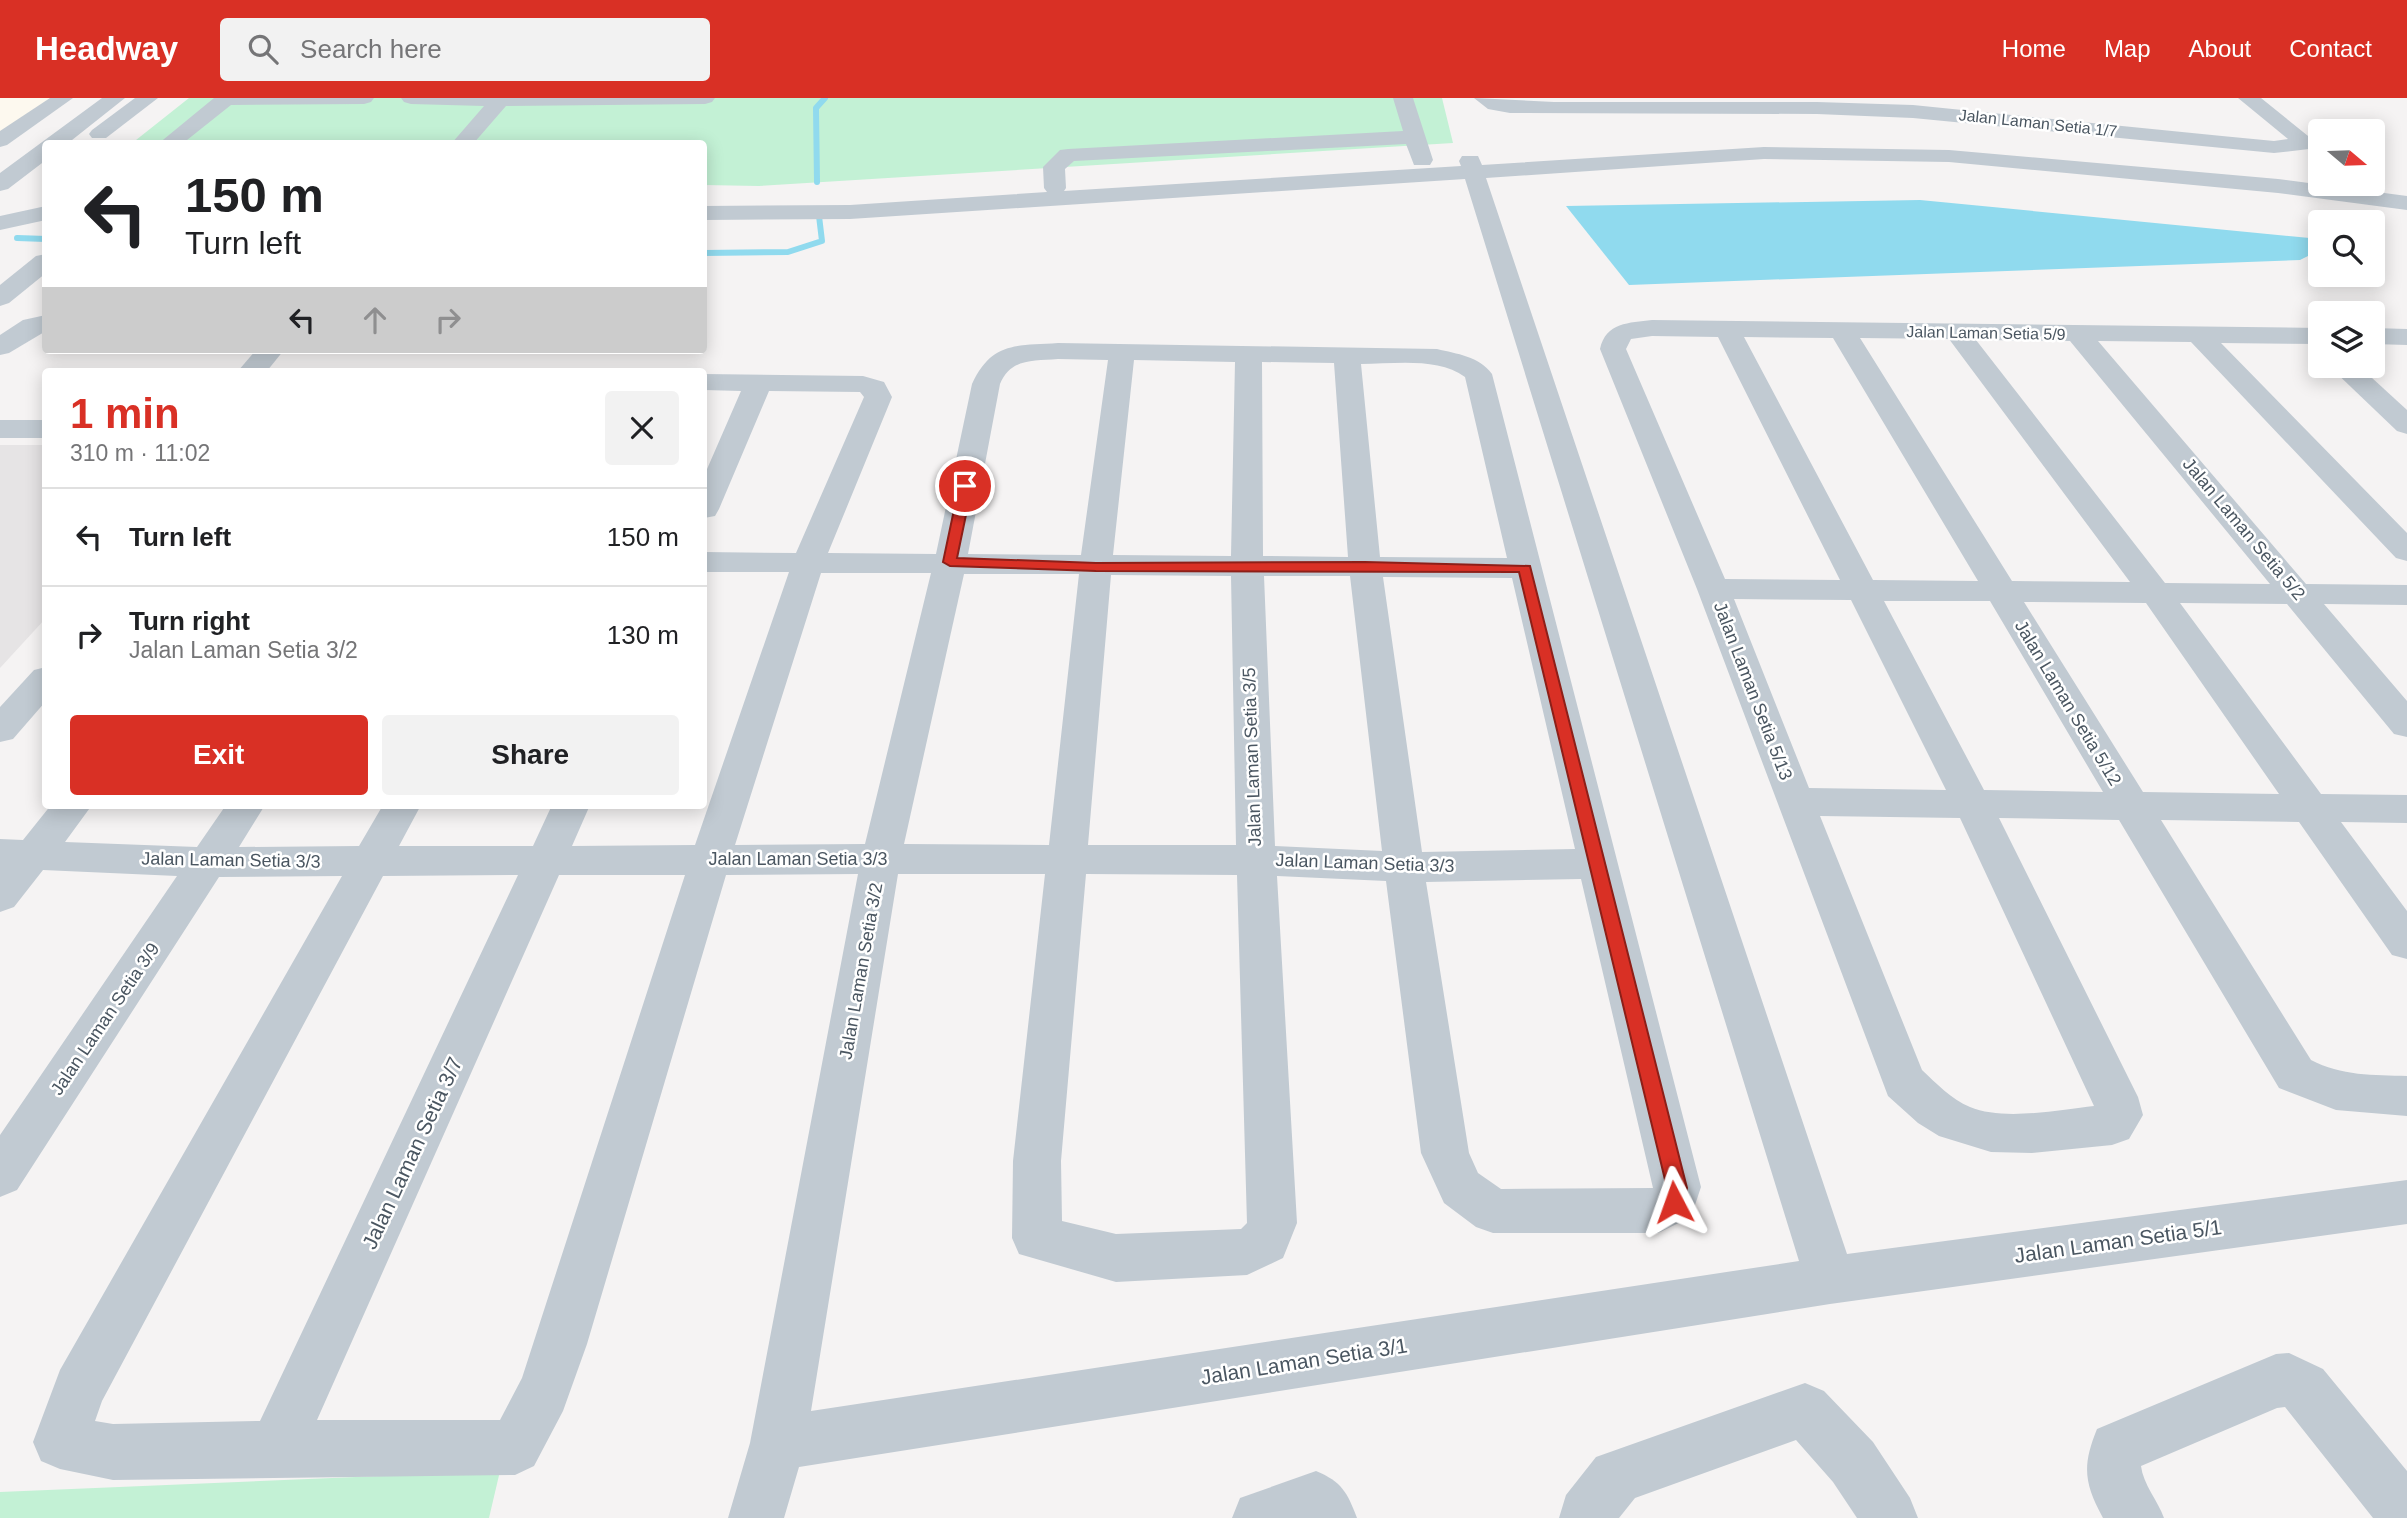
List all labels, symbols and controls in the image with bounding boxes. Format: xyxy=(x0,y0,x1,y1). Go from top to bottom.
search box xyxy=(220,18,710,81)
text: Headway xyxy=(35,30,178,67)
icon: search xyxy=(244,30,282,68)
text: Search here xyxy=(300,34,442,64)
text: Home xyxy=(2002,35,2066,62)
text: Map xyxy=(2104,35,2151,62)
text: About xyxy=(2189,35,2251,62)
text: Contact xyxy=(2289,35,2372,62)
street label: Jalan Laman Setia 1/7 xyxy=(1958,106,2118,140)
north arrow xyxy=(2308,119,2385,196)
map controls xyxy=(2308,119,2385,378)
icon: left xyxy=(70,168,161,259)
text: 150 m xyxy=(185,168,324,222)
button: search xyxy=(2308,210,2385,287)
text: Turn left xyxy=(185,225,301,261)
icon: left xyxy=(283,301,321,339)
icon: ahead xyxy=(356,301,394,339)
icon: right xyxy=(429,301,467,339)
button: layers xyxy=(2308,301,2385,378)
street label: Jalan Laman Setia 5/9 xyxy=(1906,323,2066,343)
text: 1 min xyxy=(70,390,180,437)
button: close xyxy=(605,391,679,465)
text: 310 m · 11:02 xyxy=(70,440,210,466)
street label: Jalan Laman Setia 5/2 xyxy=(2179,454,2309,604)
pin xyxy=(935,456,995,516)
icon: arrive xyxy=(946,467,984,505)
icon: left xyxy=(70,518,108,556)
text: Turn left xyxy=(129,522,231,552)
text: 150 m xyxy=(607,522,679,552)
street label: Jalan Laman Setia 5/13 xyxy=(1710,599,1796,783)
text: Turn right xyxy=(129,606,250,636)
icon: right xyxy=(70,616,108,654)
street label: Jalan Laman Setia 5/12 xyxy=(2011,617,2125,789)
text: 130 m xyxy=(607,620,679,650)
text: Jalan Laman Setia 3/2 xyxy=(129,637,358,663)
street label: Jalan Laman Setia 3/5 xyxy=(1239,667,1265,847)
button: Exit xyxy=(70,715,368,795)
button: Share xyxy=(382,715,679,795)
street label: Jalan Laman Setia 3/3 xyxy=(141,848,321,872)
street label: Jalan Laman Setia 3/3 xyxy=(708,849,888,869)
street label: Jalan Laman Setia 3/3 xyxy=(1275,850,1455,876)
street label: Jalan Laman Setia 3/2 xyxy=(836,881,886,1061)
street label: Jalan Laman Setia 3/9 xyxy=(47,939,163,1099)
street label: Jalan Laman Setia 3/7 xyxy=(357,1053,467,1253)
position arrow xyxy=(1637,1165,1711,1239)
street label: Jalan Laman Setia 5/1 xyxy=(2013,1215,2223,1267)
street label: Jalan Laman Setia 3/1 xyxy=(1199,1333,1409,1389)

